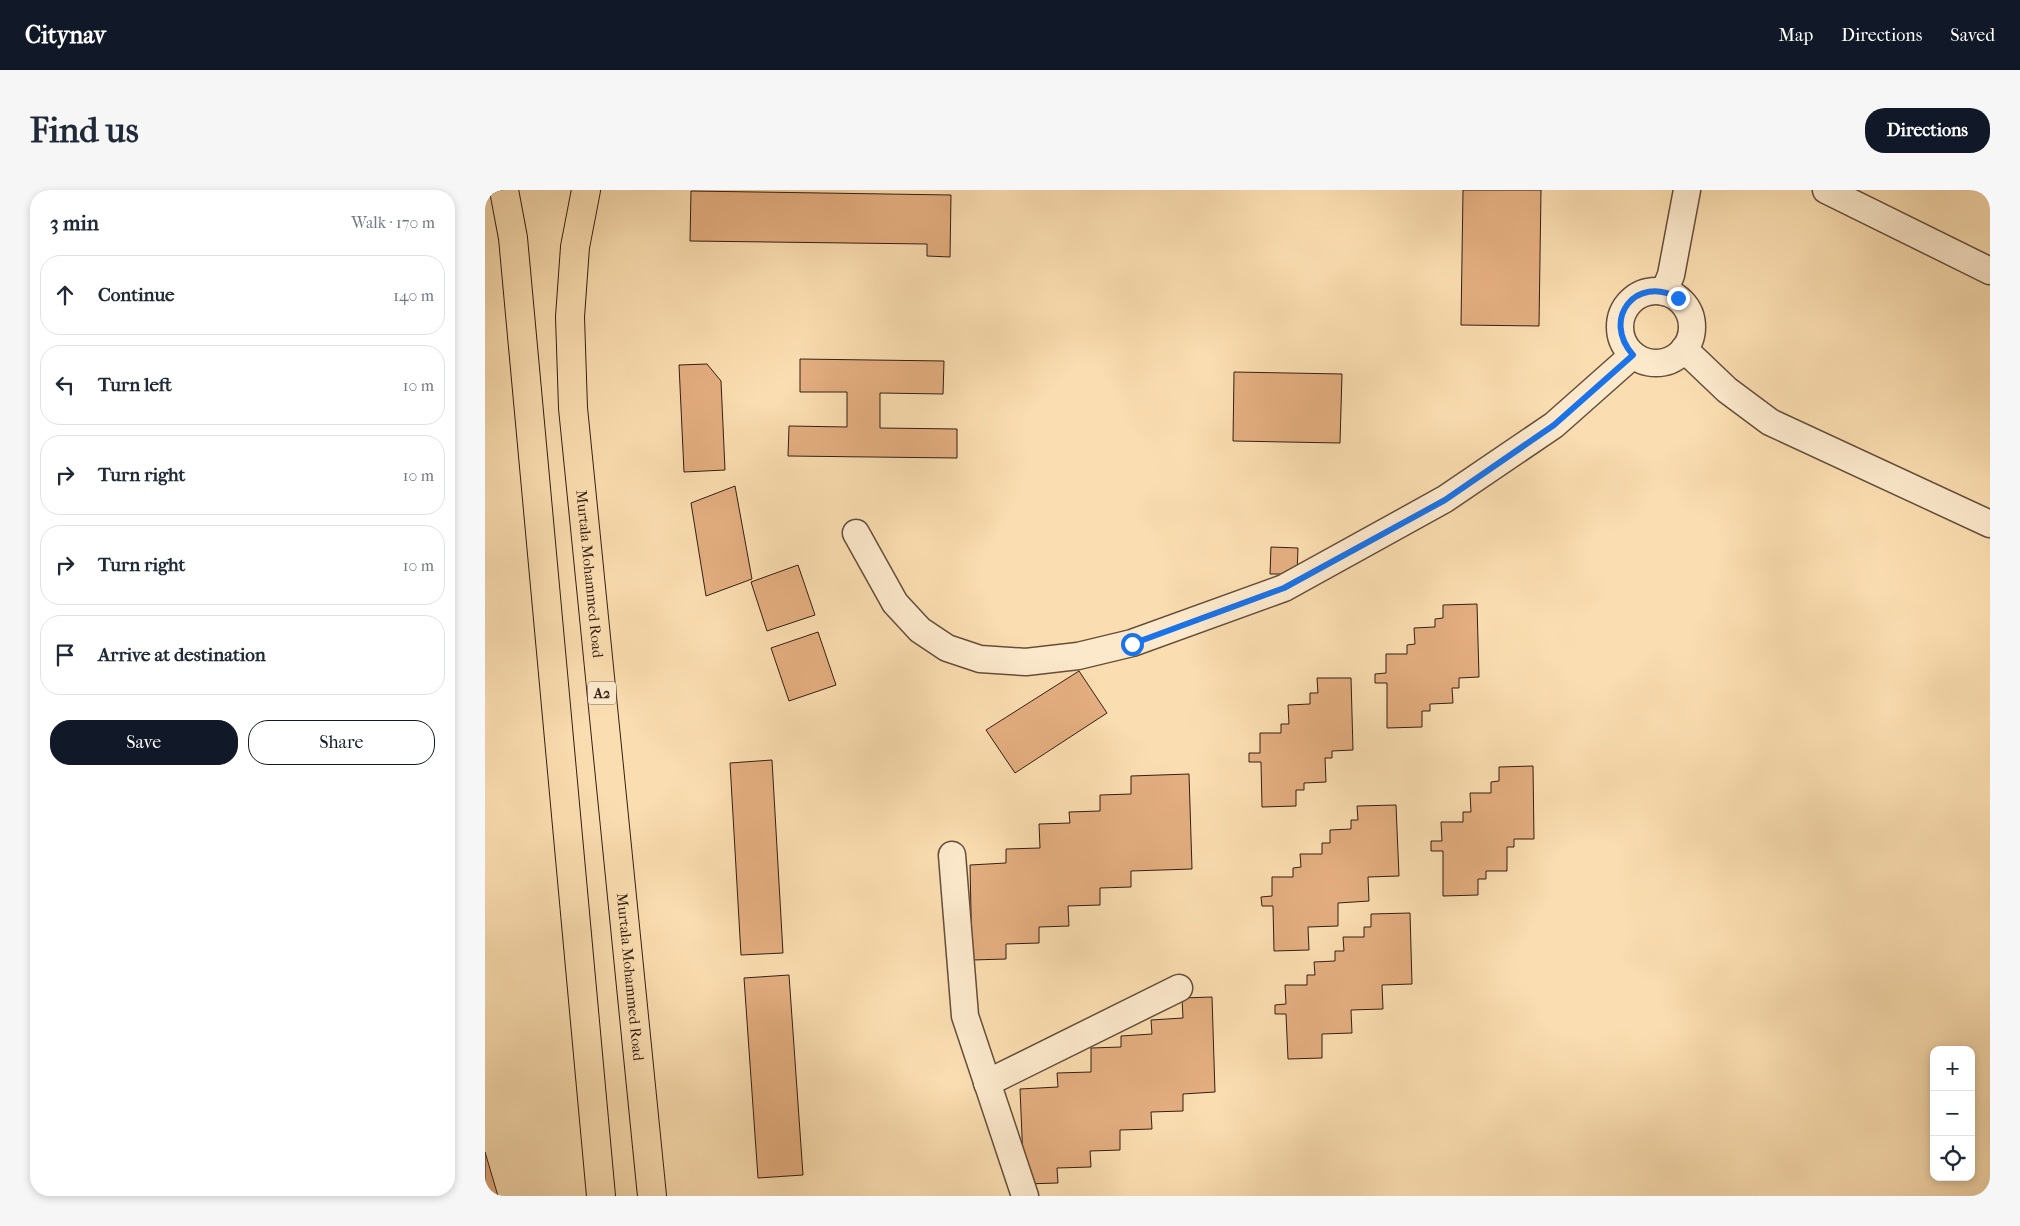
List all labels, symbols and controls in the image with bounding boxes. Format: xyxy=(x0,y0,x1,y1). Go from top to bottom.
text: Citynav xyxy=(25,21,106,49)
text: Map xyxy=(1779,25,1813,46)
text: Directions xyxy=(1841,25,1922,46)
text: Saved xyxy=(1950,25,1995,46)
button: Directions xyxy=(1865,108,1990,153)
text: Find us xyxy=(30,110,139,151)
text: 3 min xyxy=(50,211,99,235)
text: Walk · 170 m xyxy=(351,213,435,232)
icon: ahead xyxy=(51,281,79,309)
text: Continue xyxy=(98,284,174,306)
text: 140 m xyxy=(393,286,434,305)
route end xyxy=(1667,287,1690,310)
icon: left xyxy=(51,371,79,399)
text: Turn left xyxy=(98,374,172,396)
text: 10 m xyxy=(403,376,434,395)
icon: right xyxy=(51,461,79,489)
text: Turn right xyxy=(98,464,185,486)
text: 10 m xyxy=(403,466,434,485)
street label: Murtala Mohammed Road xyxy=(572,489,607,660)
icon: right xyxy=(51,551,79,579)
text: Turn right xyxy=(98,554,185,576)
text: 10 m xyxy=(403,556,434,575)
route start xyxy=(1121,633,1144,656)
icon: arrive xyxy=(51,641,79,669)
text: Arrive at destination xyxy=(98,644,266,666)
road number: A2 xyxy=(588,682,616,704)
button: Save xyxy=(50,720,238,765)
button: Share xyxy=(248,720,435,765)
street label: Murtala Mohammed Road xyxy=(613,892,647,1063)
map controls xyxy=(1930,1046,1975,1181)
button: + xyxy=(1930,1046,1975,1091)
button: − xyxy=(1930,1091,1975,1136)
button: locate xyxy=(1930,1136,1975,1181)

